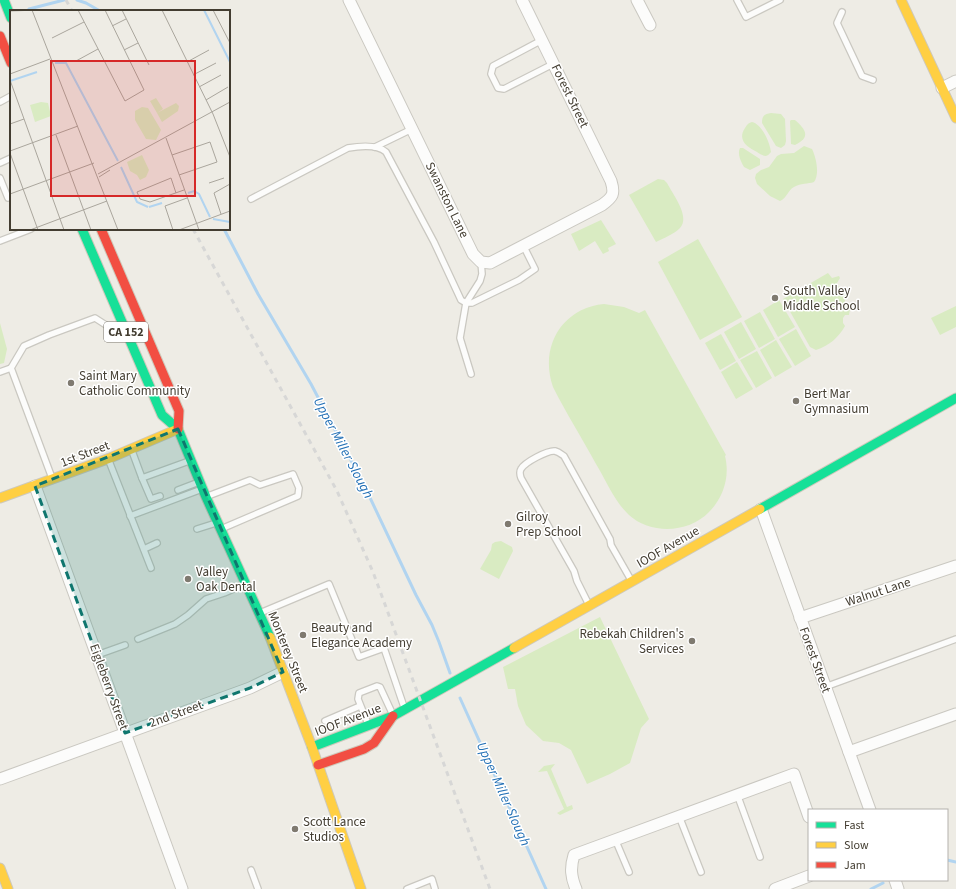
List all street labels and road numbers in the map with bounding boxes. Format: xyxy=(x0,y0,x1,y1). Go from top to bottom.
street label: Forest Street xyxy=(547,61,593,131)
street label: Swanston Lane xyxy=(421,159,473,241)
road number: CA 152 xyxy=(104,322,148,342)
street label: 1st Street xyxy=(58,436,113,472)
street label: IOOF Avenue xyxy=(633,522,703,572)
street label: Walnut Lane xyxy=(843,573,913,611)
street label: Monterey Street xyxy=(263,609,313,696)
street label: Forest Street xyxy=(795,625,835,696)
street label: Eigleberry Street xyxy=(85,641,133,733)
street label: 2nd Street xyxy=(147,696,206,732)
street label: IOOF Avenue xyxy=(312,699,384,741)

